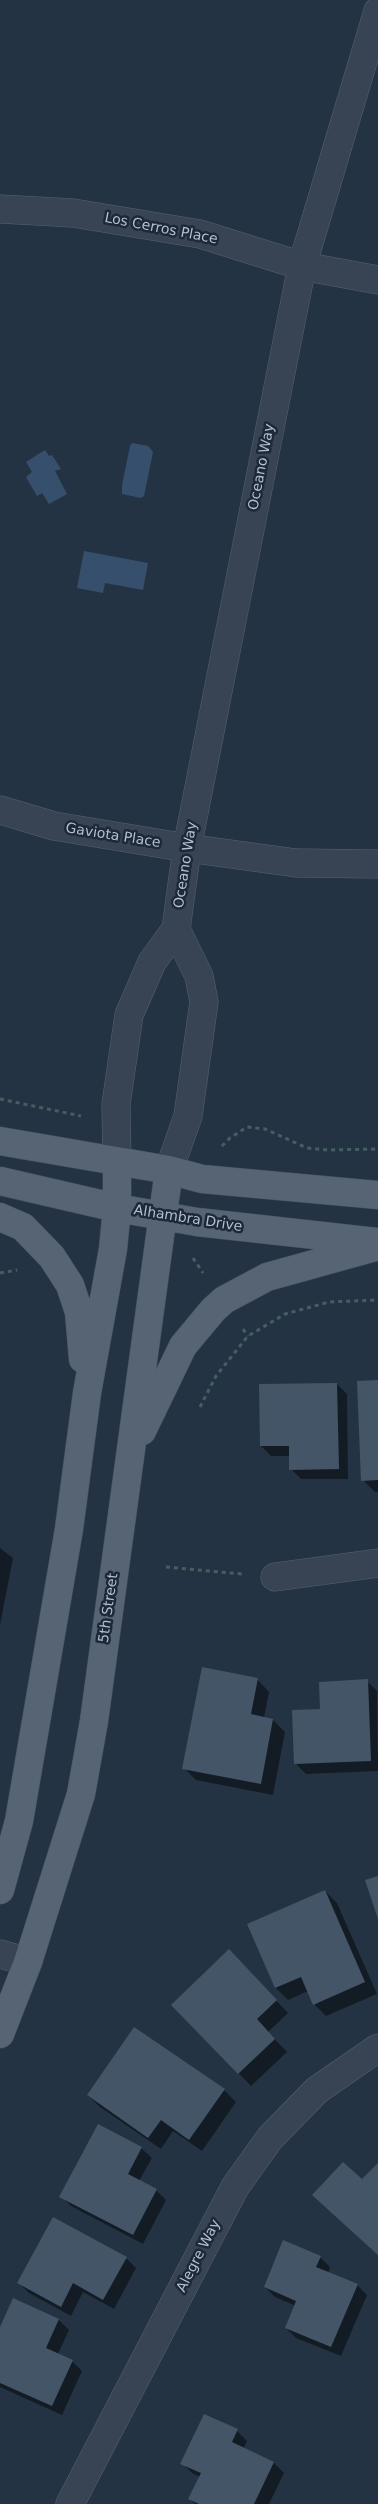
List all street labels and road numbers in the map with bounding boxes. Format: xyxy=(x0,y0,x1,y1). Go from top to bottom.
street label: Los Cerros Place xyxy=(103,210,219,248)
street label: Oceano Way xyxy=(245,422,279,512)
street label: Gaviota Place xyxy=(64,820,162,852)
street label: Oceano Way xyxy=(171,820,201,910)
street label: Alhambra Drive xyxy=(133,1202,243,1236)
street label: 5th Street xyxy=(96,1572,122,1644)
street label: Alegre Way xyxy=(174,2217,224,2295)

